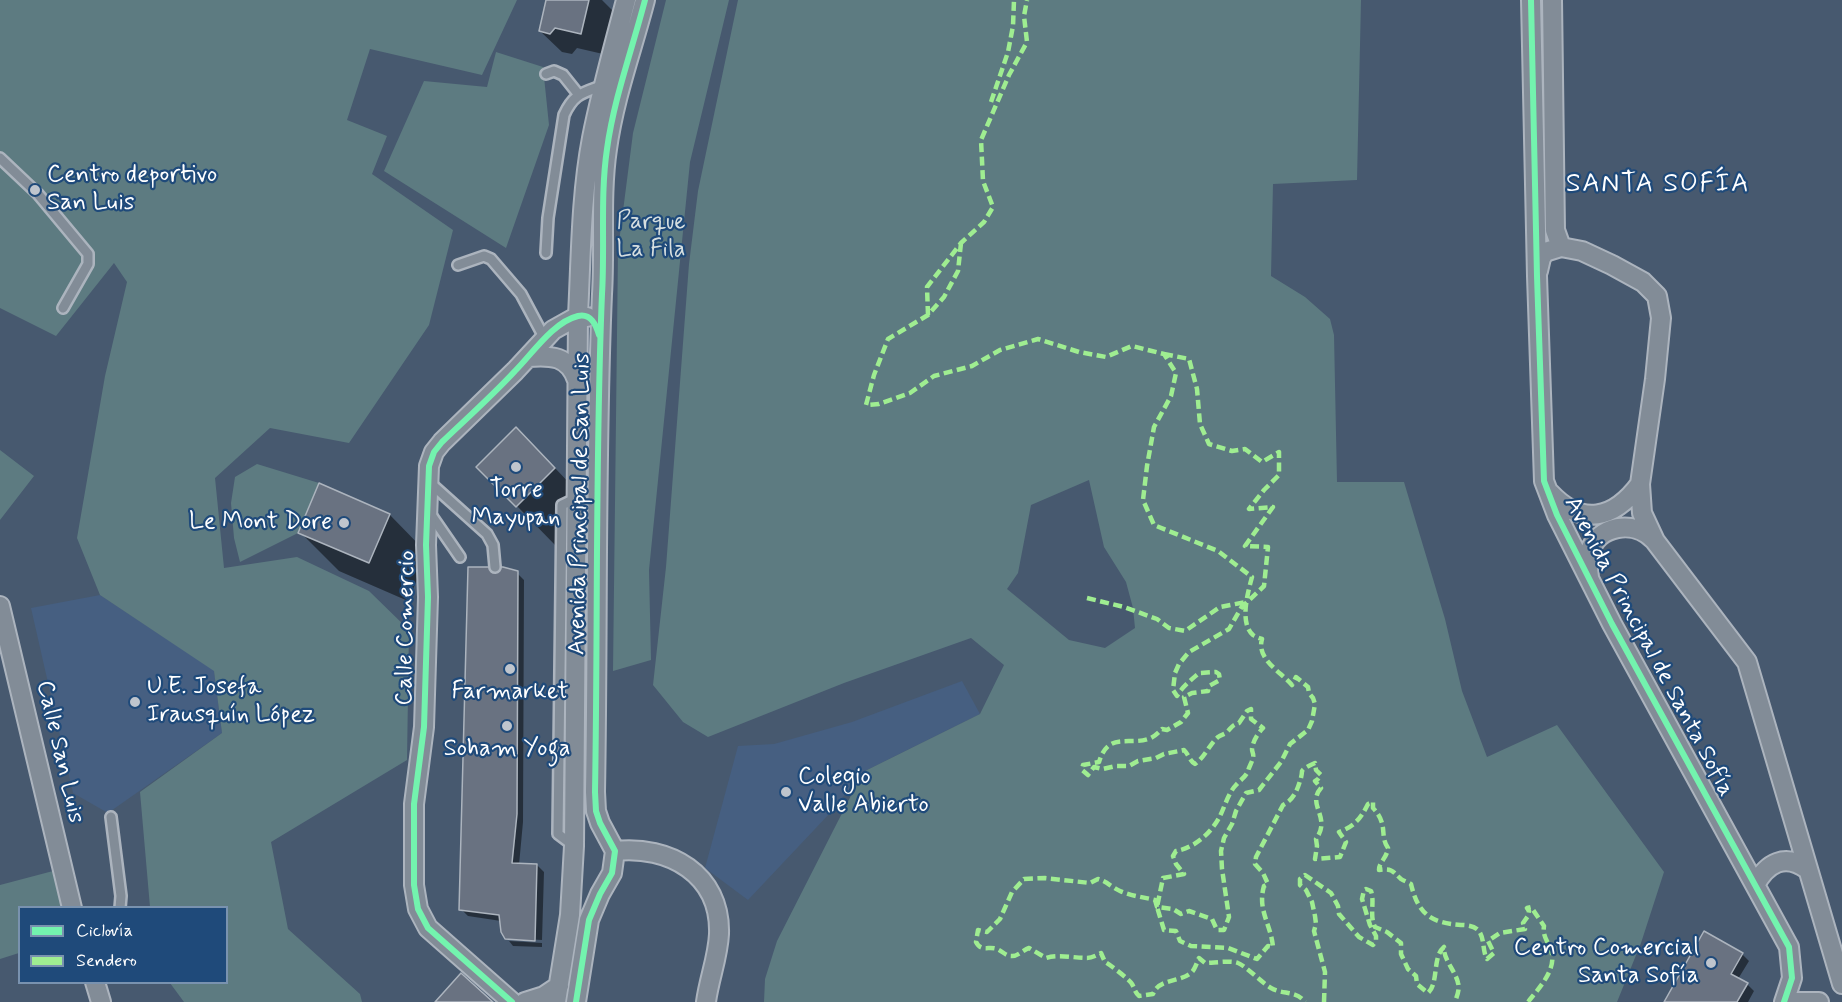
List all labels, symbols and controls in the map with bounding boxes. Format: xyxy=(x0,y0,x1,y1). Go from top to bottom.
place label: Centro deportivo San Luis xyxy=(47,162,217,218)
district label: SANTA SOFÍA xyxy=(1564,169,1752,201)
marker: Centro deportivo San Luis xyxy=(28,183,42,197)
park label: Parque La Fila xyxy=(616,209,686,265)
street label: Avenida Principal de San Luis xyxy=(564,353,598,655)
marker: Torre Mayupan xyxy=(509,460,523,474)
place label: Torre Mayupan xyxy=(472,477,560,533)
street label: Avenida Principal de Santa Sofía xyxy=(1556,492,1740,802)
place label: Le Mont Dore xyxy=(189,509,332,537)
marker: Le Mont Dore xyxy=(337,516,351,530)
street label: Calle Comercio xyxy=(391,550,423,706)
marker: Farmarket xyxy=(503,662,517,676)
place label: U.E. Josefa Irausquín López xyxy=(147,674,315,730)
street label: Calle San Luis xyxy=(29,678,89,826)
place label: Farmarket xyxy=(451,679,569,707)
marker: U.E. Josefa Irausquín López xyxy=(128,695,142,709)
marker: Soham Yoga xyxy=(500,719,514,733)
place label: Soham Yoga xyxy=(443,736,571,764)
place label: Colegio Valle Abierto xyxy=(798,764,929,820)
marker: Colegio Valle Abierto xyxy=(779,785,793,799)
legend xyxy=(18,906,228,984)
text: Ciclovía xyxy=(76,919,133,943)
place label: Centro Comercial Santa Sofía xyxy=(1514,935,1699,991)
text: Sendero xyxy=(76,949,137,973)
marker: Centro Comercial Santa Sofía xyxy=(1704,956,1718,970)

